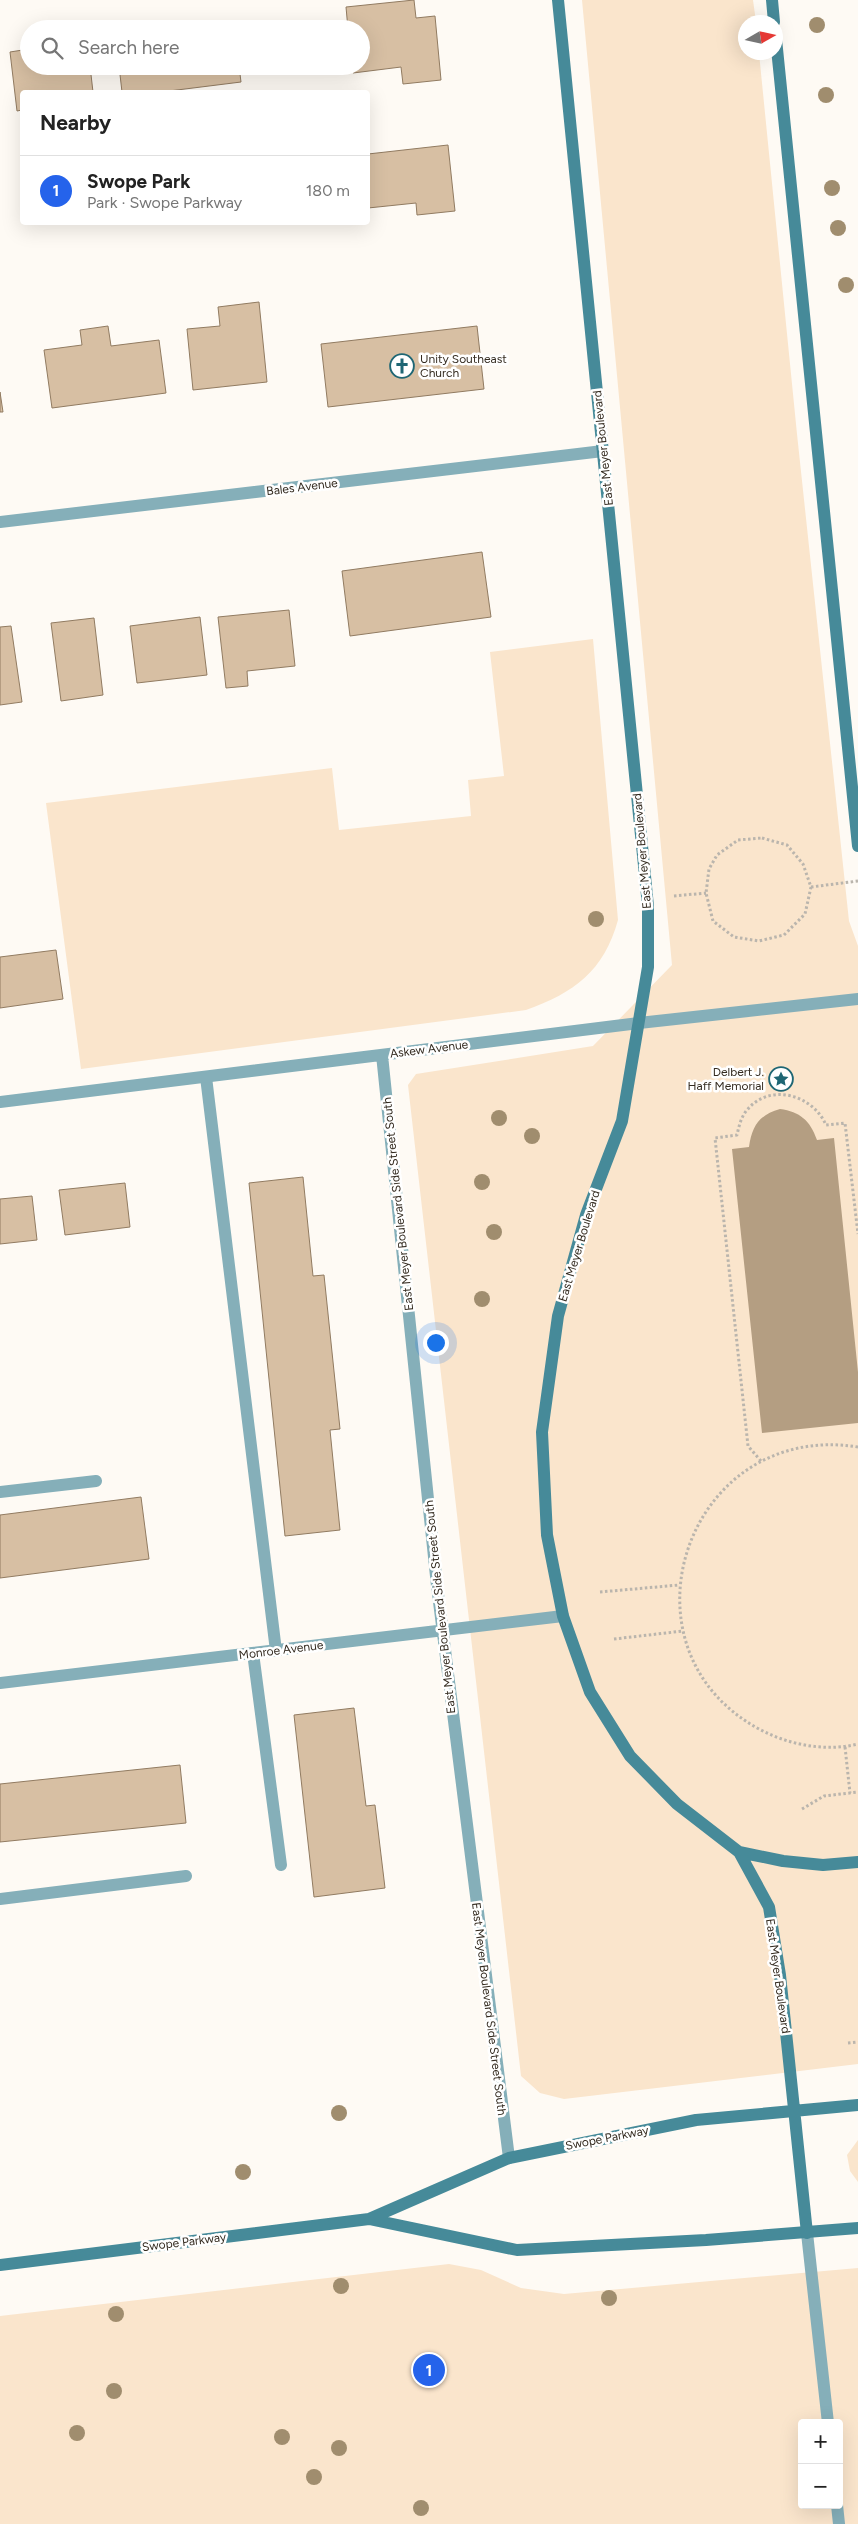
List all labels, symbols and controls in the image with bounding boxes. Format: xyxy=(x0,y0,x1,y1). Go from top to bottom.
north arrow xyxy=(738,15,783,60)
search box xyxy=(20,20,370,75)
icon: search xyxy=(38,34,66,62)
text: Search here xyxy=(78,36,180,59)
text: Nearby xyxy=(40,110,111,135)
text: Swope Park xyxy=(87,170,190,193)
text: 1 xyxy=(53,181,59,200)
text: 180 m xyxy=(306,181,350,200)
text: Park · Swope Parkway xyxy=(87,193,242,212)
place label: Unity Southeast Church xyxy=(420,352,507,380)
church icon: Unity Southeast Church xyxy=(389,353,415,379)
street label: East Meyer Boulevard xyxy=(590,390,616,506)
street label: Bales Avenue xyxy=(266,476,339,498)
street label: East Meyer Boulevard xyxy=(630,793,654,909)
street label: Askew Avenue xyxy=(389,1037,469,1061)
place label: Delbert J. Haff Memorial xyxy=(688,1065,764,1093)
place icon: Delbert J. Haff Memorial xyxy=(768,1066,794,1092)
street label: East Meyer Boulevard Side Street South xyxy=(380,1096,416,1311)
street label: East Meyer Boulevard xyxy=(555,1189,603,1303)
your location xyxy=(423,1330,449,1356)
street label: East Meyer Boulevard Side Street South xyxy=(422,1499,458,1714)
street label: Monroe Avenue xyxy=(238,1638,324,1662)
street label: East Meyer Boulevard Side Street South xyxy=(469,1902,509,2117)
street label: East Meyer Boulevard xyxy=(763,1918,793,2034)
street label: Swope Parkway xyxy=(564,2123,651,2153)
street label: Swope Parkway xyxy=(141,2230,228,2254)
pin: 1 xyxy=(413,2351,445,2389)
map controls xyxy=(798,2419,843,2509)
button: + xyxy=(798,2419,843,2464)
button: − xyxy=(798,2464,843,2509)

